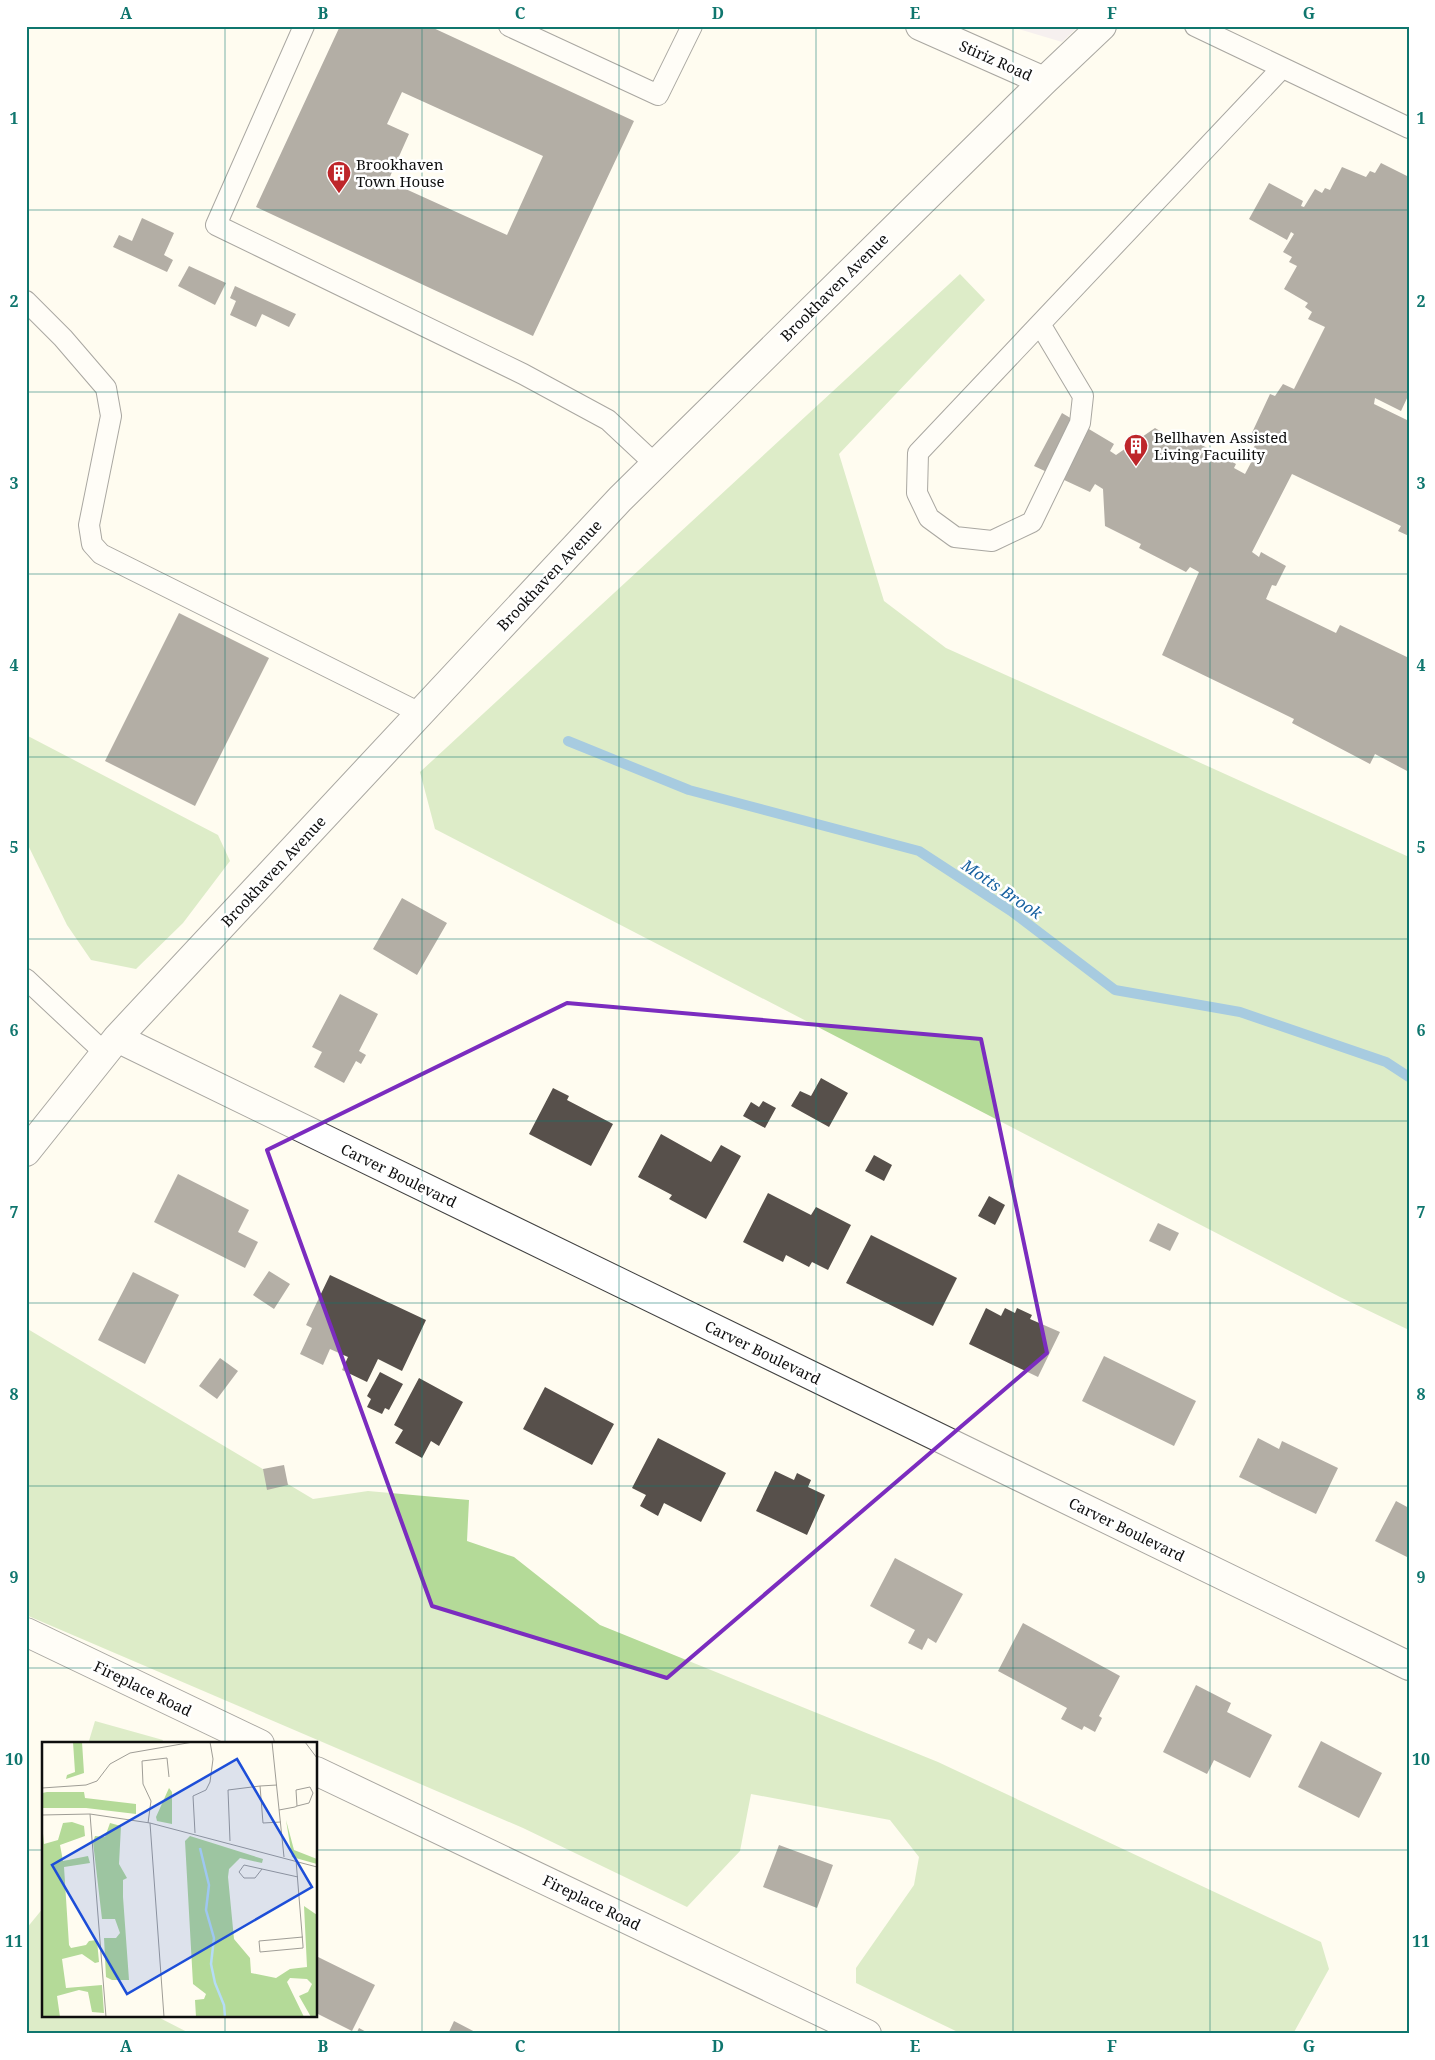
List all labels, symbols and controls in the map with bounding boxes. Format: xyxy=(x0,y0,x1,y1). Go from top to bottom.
text: A xyxy=(120,2,133,24)
text: B xyxy=(318,2,329,24)
text: C xyxy=(515,2,526,24)
text: D xyxy=(712,2,724,24)
text: E xyxy=(910,2,920,24)
text: F xyxy=(1107,2,1117,24)
text: G xyxy=(1303,2,1315,24)
street label: Stiriz Road xyxy=(956,35,1036,85)
text: 1 xyxy=(9,107,19,129)
text: 1 xyxy=(1416,107,1426,129)
place label: Brookhaven Town House xyxy=(356,154,444,191)
building icon: Brookhaven Town House xyxy=(326,160,352,194)
street label: Brookhaven Avenue xyxy=(776,229,892,345)
text: 2 xyxy=(9,290,19,312)
text: 2 xyxy=(1416,290,1426,312)
place label: Bellhaven Assisted Living Facuility xyxy=(1154,427,1288,464)
building icon: Bellhaven Assisted Living Facuility xyxy=(1123,433,1149,467)
text: 3 xyxy=(9,472,19,494)
text: 3 xyxy=(1416,472,1426,494)
street label: Brookhaven Avenue xyxy=(492,515,606,635)
text: 4 xyxy=(9,654,19,676)
text: 4 xyxy=(1416,654,1426,676)
street label: Brookhaven Avenue xyxy=(216,811,330,931)
text: 5 xyxy=(9,836,19,858)
text: 5 xyxy=(1416,836,1426,858)
water label: Motts Brook xyxy=(957,853,1047,925)
text: 6 xyxy=(9,1019,19,1041)
text: 6 xyxy=(1416,1019,1426,1041)
street label: Carver Boulevard xyxy=(338,1138,460,1212)
text: 7 xyxy=(9,1201,19,1223)
text: 7 xyxy=(1416,1201,1426,1223)
street label: Carver Boulevard xyxy=(702,1315,824,1389)
text: 8 xyxy=(9,1383,19,1405)
text: 8 xyxy=(1416,1383,1426,1405)
street label: Carver Boulevard xyxy=(1066,1492,1188,1566)
text: 9 xyxy=(9,1566,19,1588)
text: 9 xyxy=(1416,1566,1426,1588)
street label: Fireplace Road xyxy=(91,1656,195,1720)
inset map xyxy=(42,1742,318,2018)
text: 10 xyxy=(5,1748,23,1770)
text: 10 xyxy=(1412,1748,1430,1770)
street label: Fireplace Road xyxy=(540,1870,644,1934)
text: 11 xyxy=(5,1930,23,1952)
text: 11 xyxy=(1412,1930,1430,1952)
text: A xyxy=(120,2035,133,2057)
text: B xyxy=(318,2035,329,2057)
text: C xyxy=(515,2035,526,2057)
text: D xyxy=(712,2035,724,2057)
text: E xyxy=(910,2035,920,2057)
text: F xyxy=(1107,2035,1117,2057)
text: G xyxy=(1303,2035,1315,2057)

